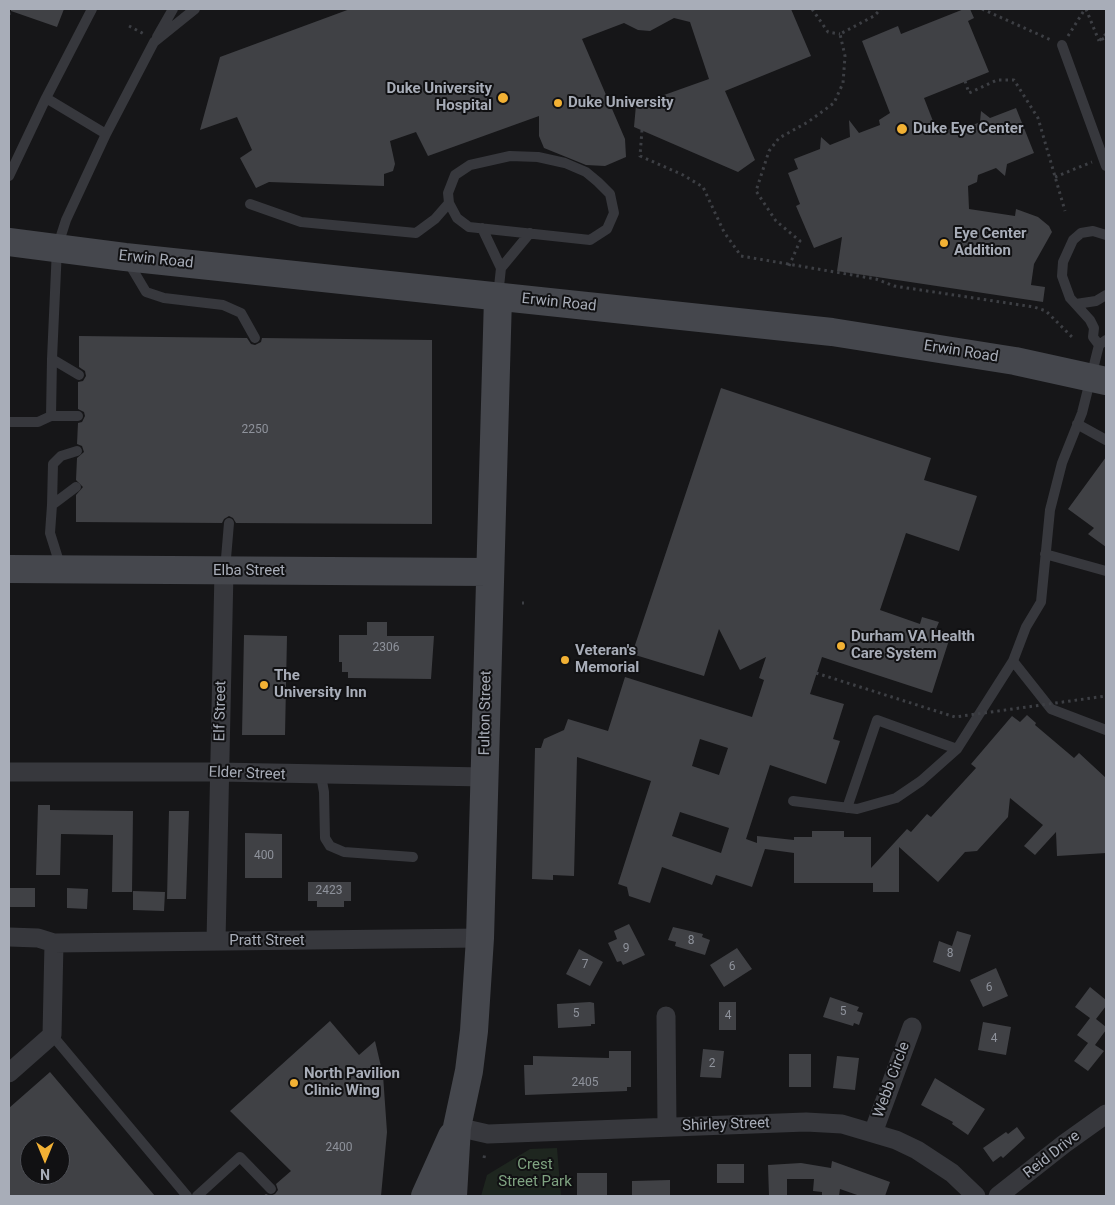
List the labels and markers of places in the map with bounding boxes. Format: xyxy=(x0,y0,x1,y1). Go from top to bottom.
place label: Duke University Hospital xyxy=(386,80,492,115)
marker: Duke University Hospital xyxy=(496,91,510,105)
place label: Duke University xyxy=(568,94,674,112)
marker: Duke University xyxy=(552,97,564,109)
place label: Duke Eye Center xyxy=(913,120,1023,138)
marker: Duke Eye Center xyxy=(895,122,909,136)
place label: Eye Center Addition xyxy=(954,225,1027,260)
marker: Eye Center Addition xyxy=(938,237,950,249)
place label: Durham VA Health Care System xyxy=(851,628,975,663)
marker: Durham VA Health Care System xyxy=(835,640,847,652)
place label: Veteran's Memorial xyxy=(575,642,639,677)
marker: Veteran's Memorial xyxy=(559,654,571,666)
place label: The University Inn xyxy=(274,667,367,702)
marker: The University Inn xyxy=(258,679,270,691)
place label: North Pavilion Clinic Wing xyxy=(304,1065,400,1100)
marker: North Pavilion Clinic Wing xyxy=(288,1077,300,1089)

